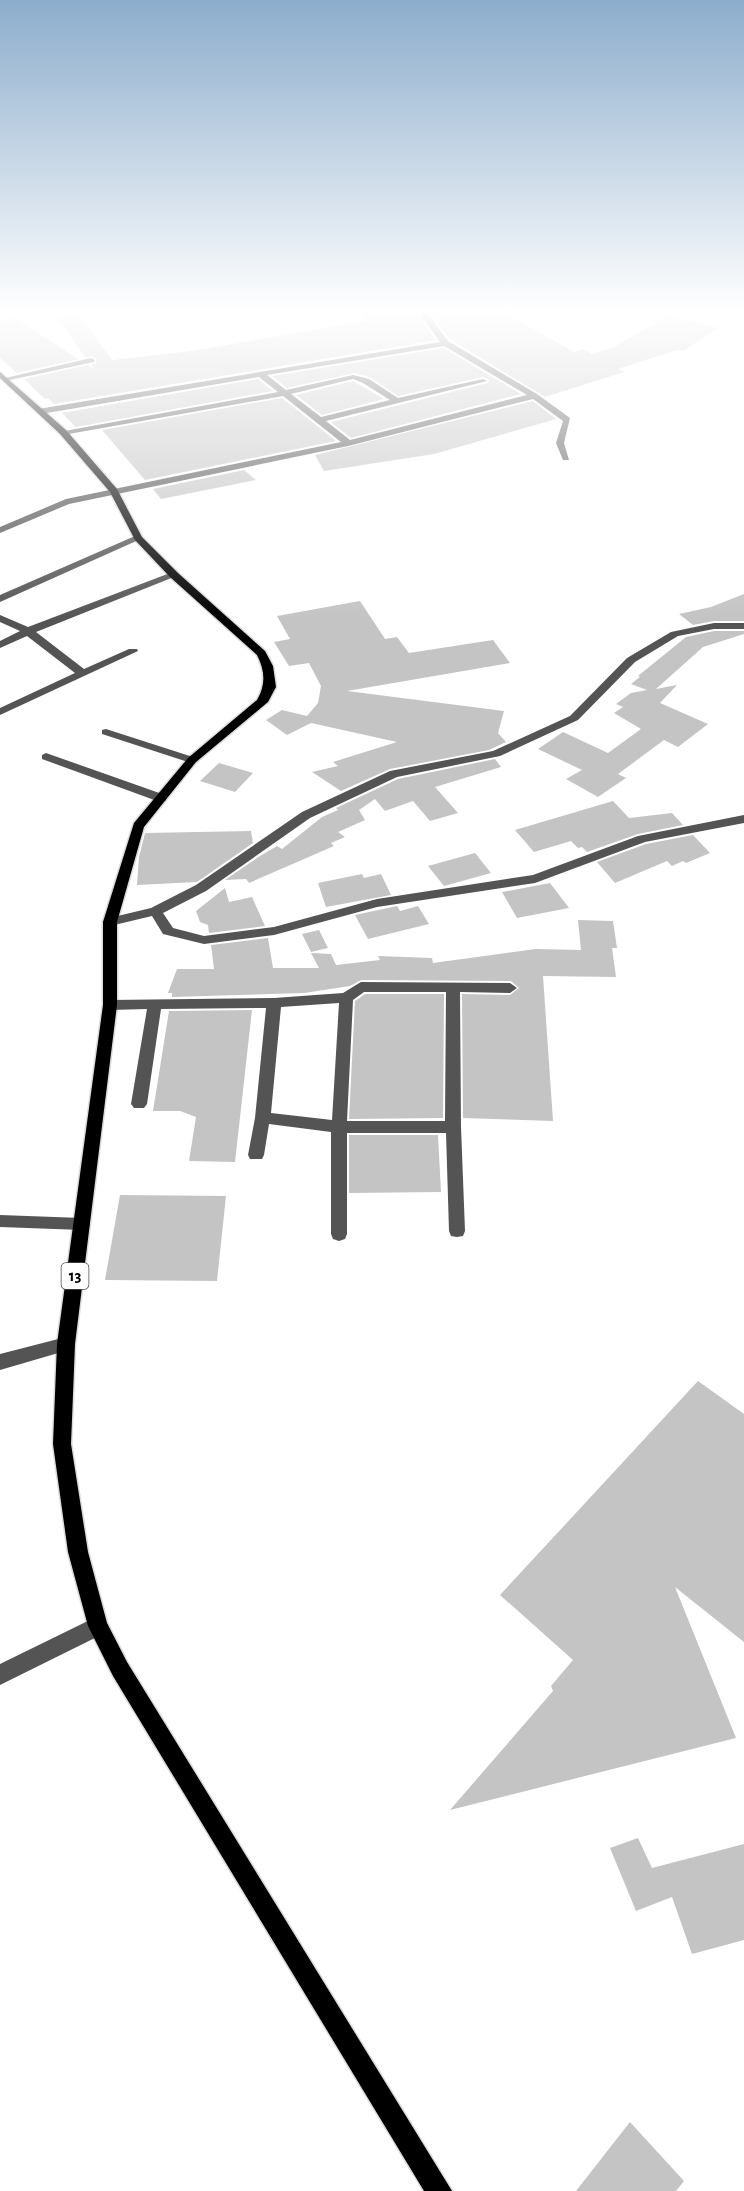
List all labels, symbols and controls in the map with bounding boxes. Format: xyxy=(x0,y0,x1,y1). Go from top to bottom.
road number: 13 xyxy=(62,1263,88,1289)

